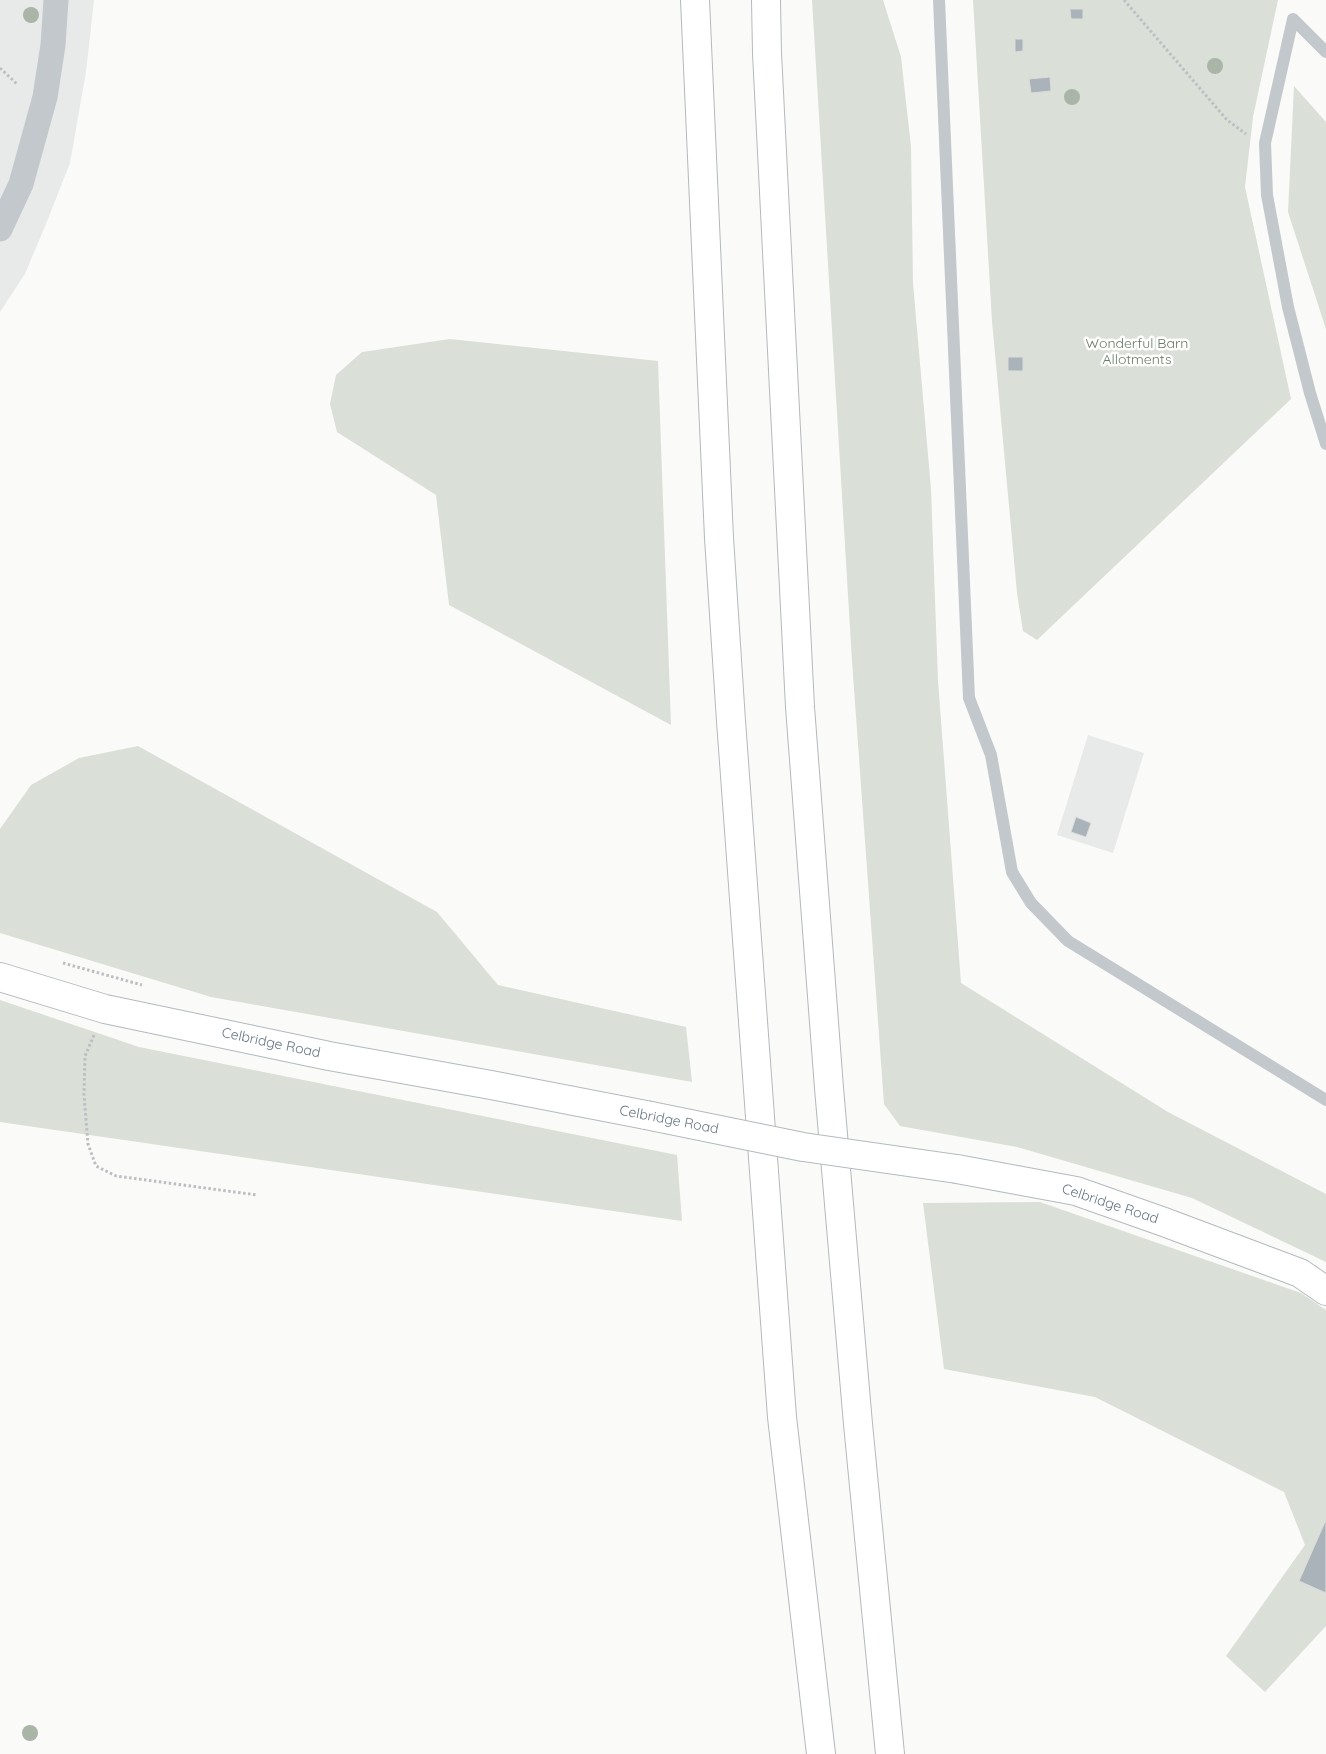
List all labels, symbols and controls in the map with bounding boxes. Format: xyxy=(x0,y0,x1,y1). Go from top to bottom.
park label: Wonderful Barn Allotments xyxy=(1086,336,1188,368)
street label: Celbridge Road xyxy=(220,1024,322,1062)
street label: Celbridge Road xyxy=(618,1102,720,1138)
street label: Celbridge Road xyxy=(1060,1180,1160,1228)

